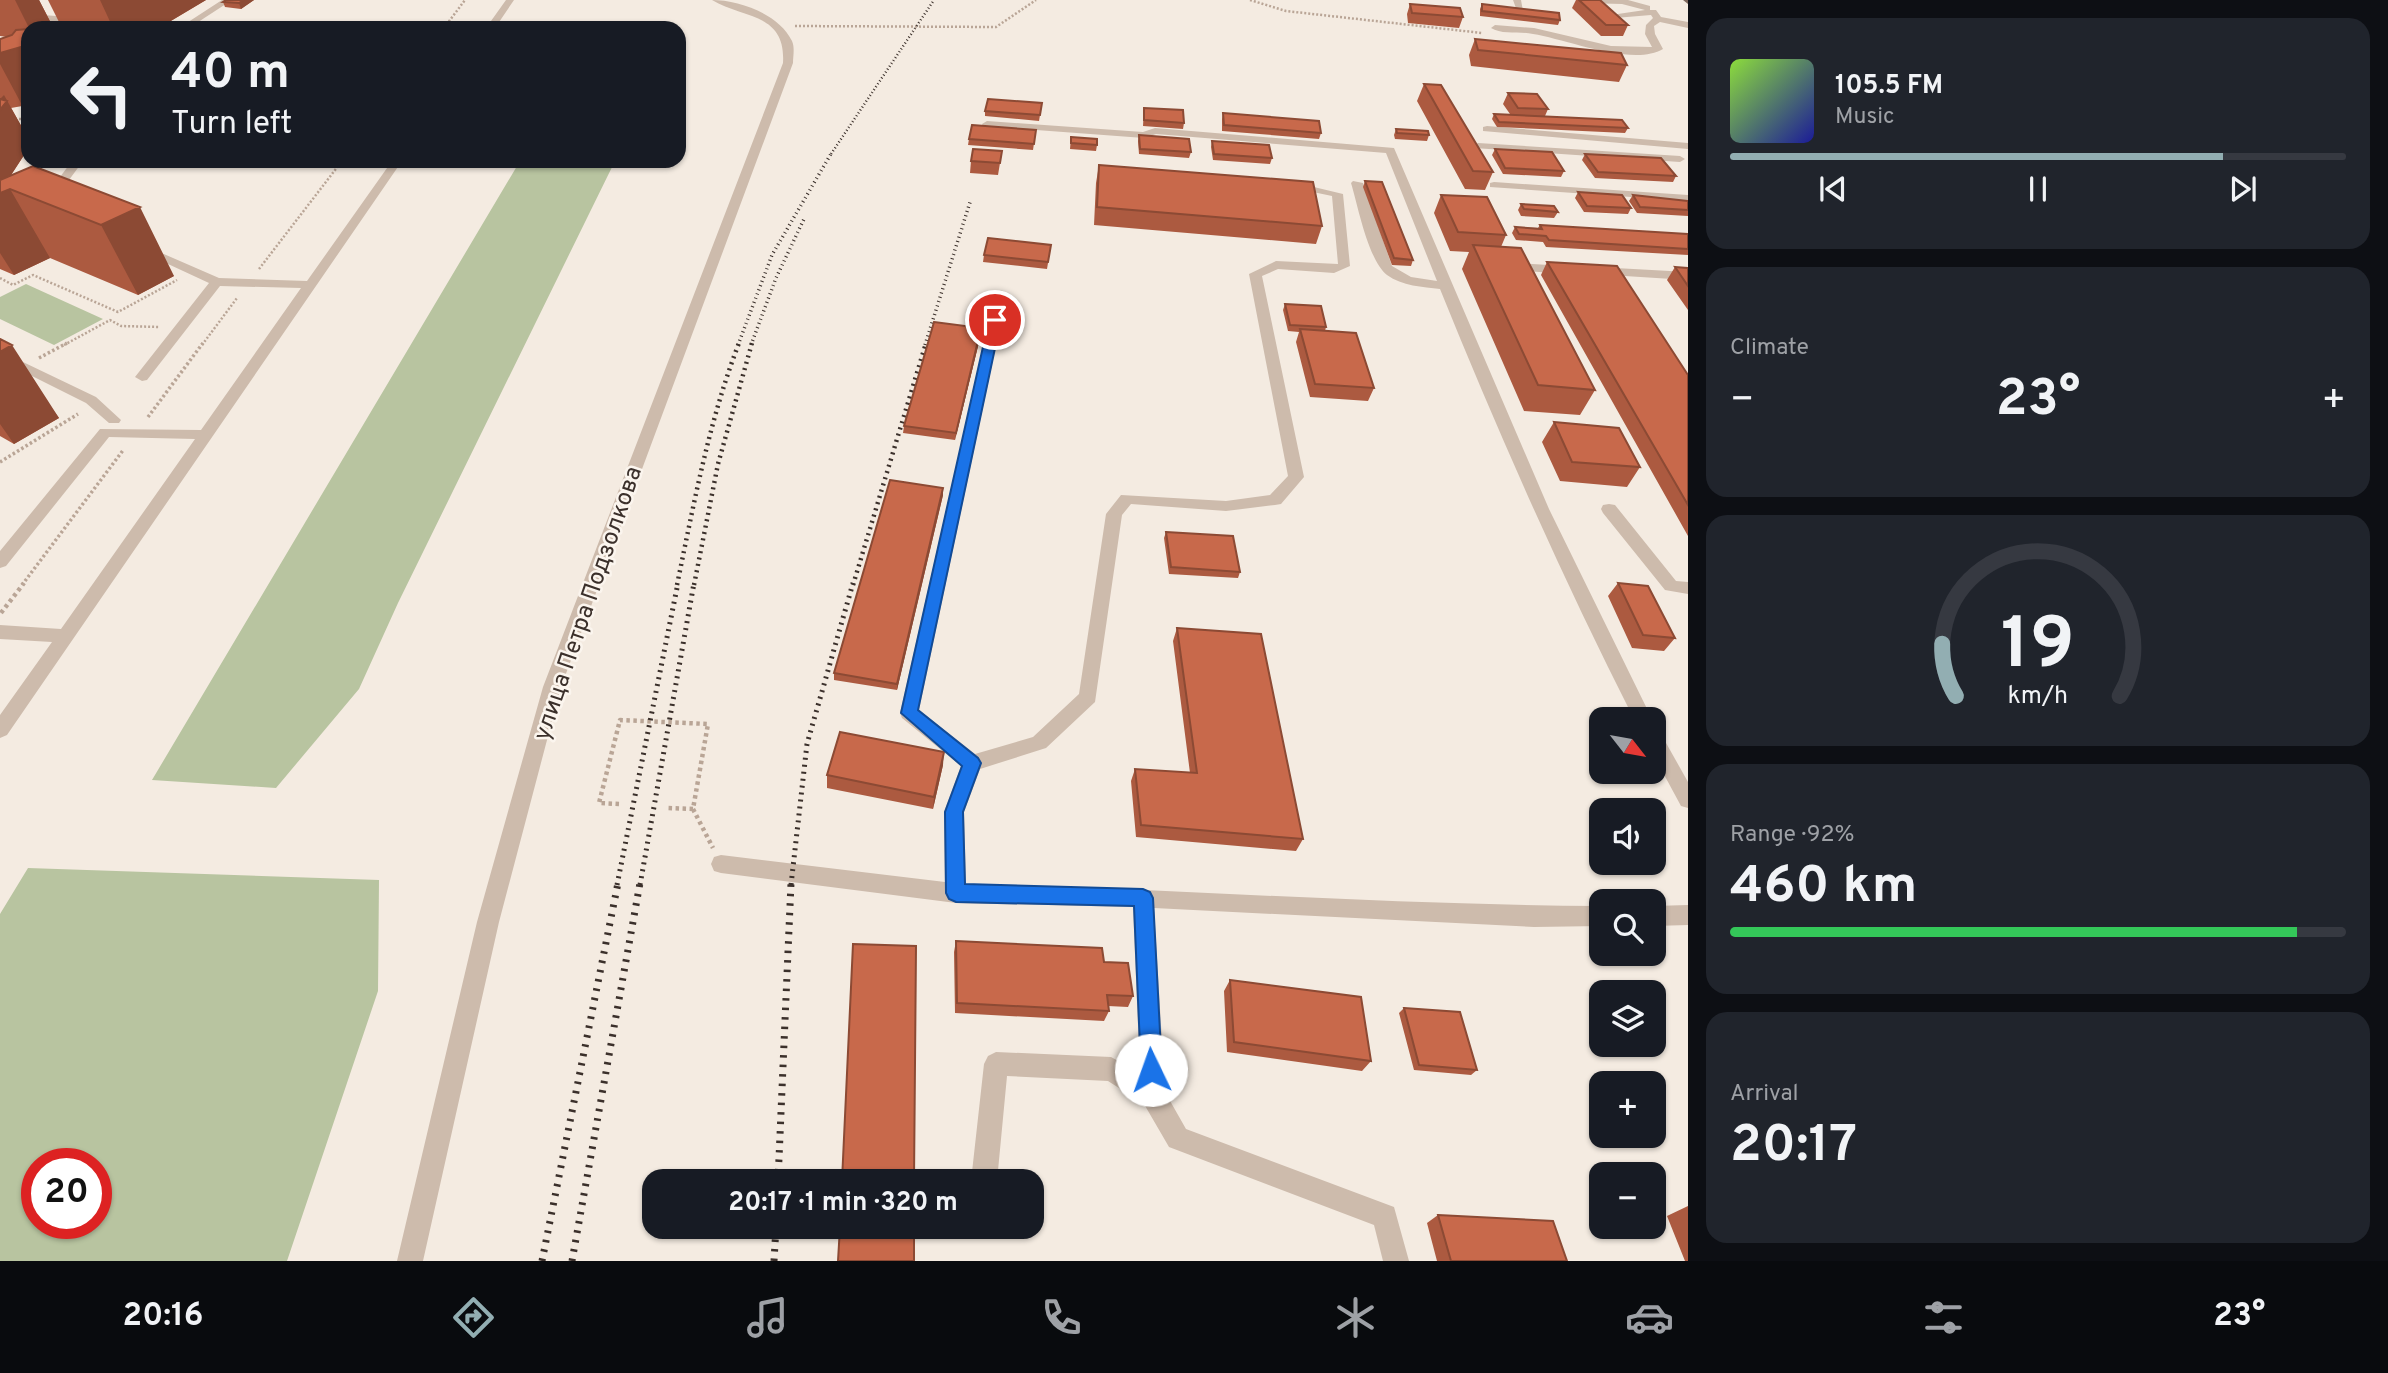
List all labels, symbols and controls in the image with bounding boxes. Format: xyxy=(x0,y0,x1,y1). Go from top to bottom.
text: 40 m xyxy=(171,44,290,106)
icon: left xyxy=(56,49,147,140)
text: 105.5 FM xyxy=(1835,70,1943,103)
text: Music xyxy=(1835,103,1895,132)
text: Turn left xyxy=(171,105,292,145)
icon: previous xyxy=(1814,170,1852,208)
icon: pause xyxy=(2019,170,2057,208)
icon: next xyxy=(2224,170,2262,208)
pin xyxy=(965,290,1025,350)
icon: arrive xyxy=(976,301,1014,339)
text: Climate xyxy=(1730,334,1809,363)
text: 23° xyxy=(1996,368,2080,434)
text: − xyxy=(1730,377,1755,426)
text: + xyxy=(2321,377,2346,426)
street label: улица Петра Подзолкова xyxy=(528,463,650,745)
text: 19 xyxy=(2001,603,2075,695)
text: km/h xyxy=(2008,681,2068,713)
north arrow xyxy=(1589,707,1666,784)
map controls xyxy=(1589,707,1666,1239)
button: sound xyxy=(1589,798,1666,875)
text: Range · 92% xyxy=(1730,821,1855,850)
text: 460 km xyxy=(1730,855,1917,921)
button: search xyxy=(1589,889,1666,966)
button: layers xyxy=(1589,980,1666,1057)
position arrow xyxy=(1114,1033,1188,1107)
button: + xyxy=(1589,1071,1666,1148)
text: Arrival xyxy=(1730,1080,1799,1109)
text: 20:17 xyxy=(1730,1114,1857,1180)
speed limit sign: 20 xyxy=(21,1148,112,1239)
button: − xyxy=(1589,1162,1666,1239)
text: 20:17 · 1 min · 320 m xyxy=(728,1187,958,1220)
icon: directions xyxy=(449,1293,498,1342)
icon: music xyxy=(743,1293,792,1342)
icon: phone xyxy=(1037,1293,1086,1342)
icon: climate xyxy=(1331,1293,1380,1342)
icon: car xyxy=(1625,1293,1674,1342)
icon: filters xyxy=(1919,1293,1968,1342)
text: 20:16 xyxy=(123,1297,203,1337)
text: 23° xyxy=(2213,1297,2265,1337)

